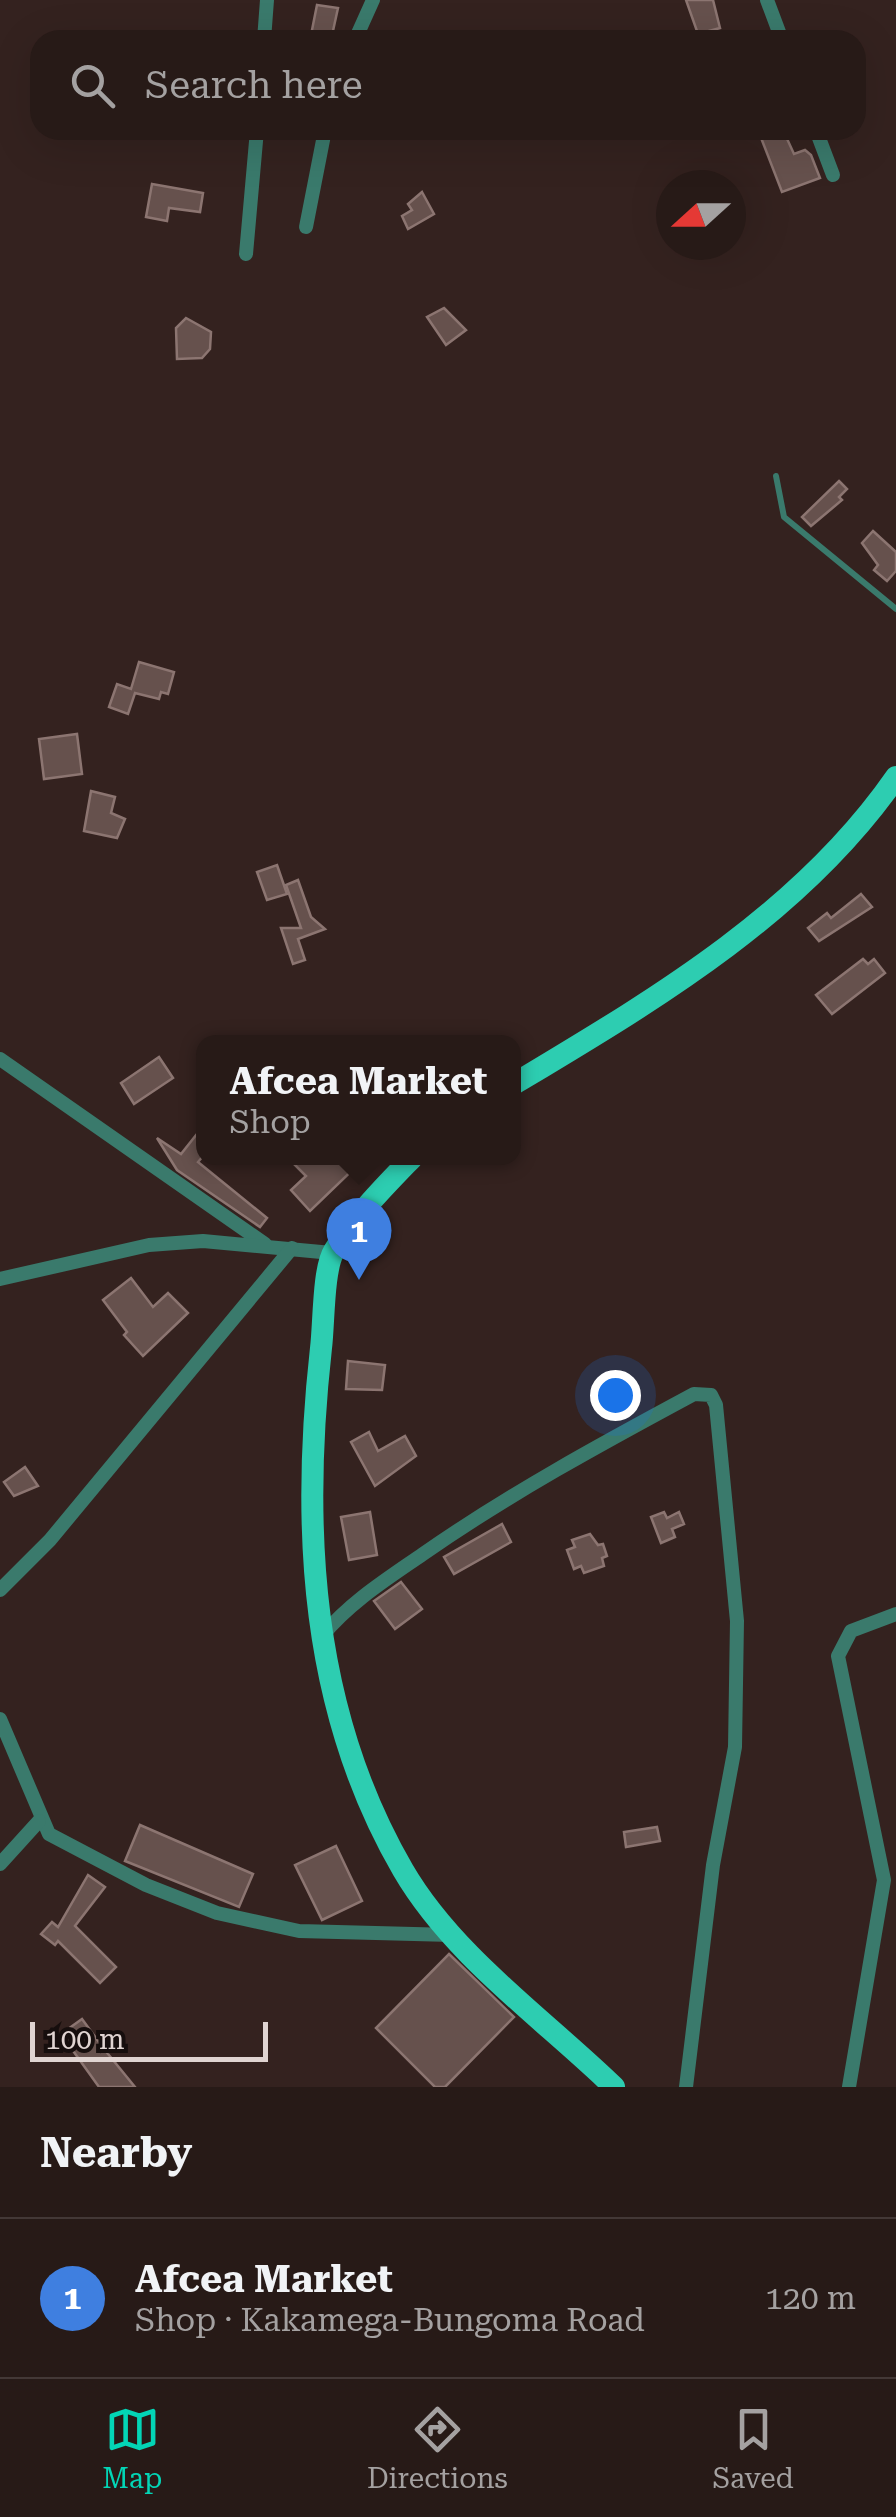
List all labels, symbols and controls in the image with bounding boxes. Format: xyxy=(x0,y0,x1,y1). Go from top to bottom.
search box xyxy=(30,30,866,140)
icon: search xyxy=(65,58,120,113)
text: Search here xyxy=(145,63,363,107)
north arrow xyxy=(656,170,746,260)
popup xyxy=(196,1035,521,1165)
text: Afcea Market xyxy=(230,1059,487,1103)
text: Shop xyxy=(230,1103,311,1141)
pin: 1 xyxy=(326,1198,392,1280)
your location xyxy=(590,1370,641,1421)
scale bar xyxy=(30,2017,268,2062)
text: 100 m xyxy=(45,2023,125,2056)
text: Nearby xyxy=(40,2128,192,2177)
text: Afcea Market xyxy=(135,2257,393,2301)
text: 1 xyxy=(64,2279,81,2317)
text: 120 m xyxy=(765,2279,856,2317)
text: Shop · Kakamega-Bungoma Road xyxy=(135,2301,645,2339)
tab: Map xyxy=(102,2402,162,2495)
tab: Directions xyxy=(367,2402,508,2495)
tab: Saved xyxy=(712,2402,794,2495)

